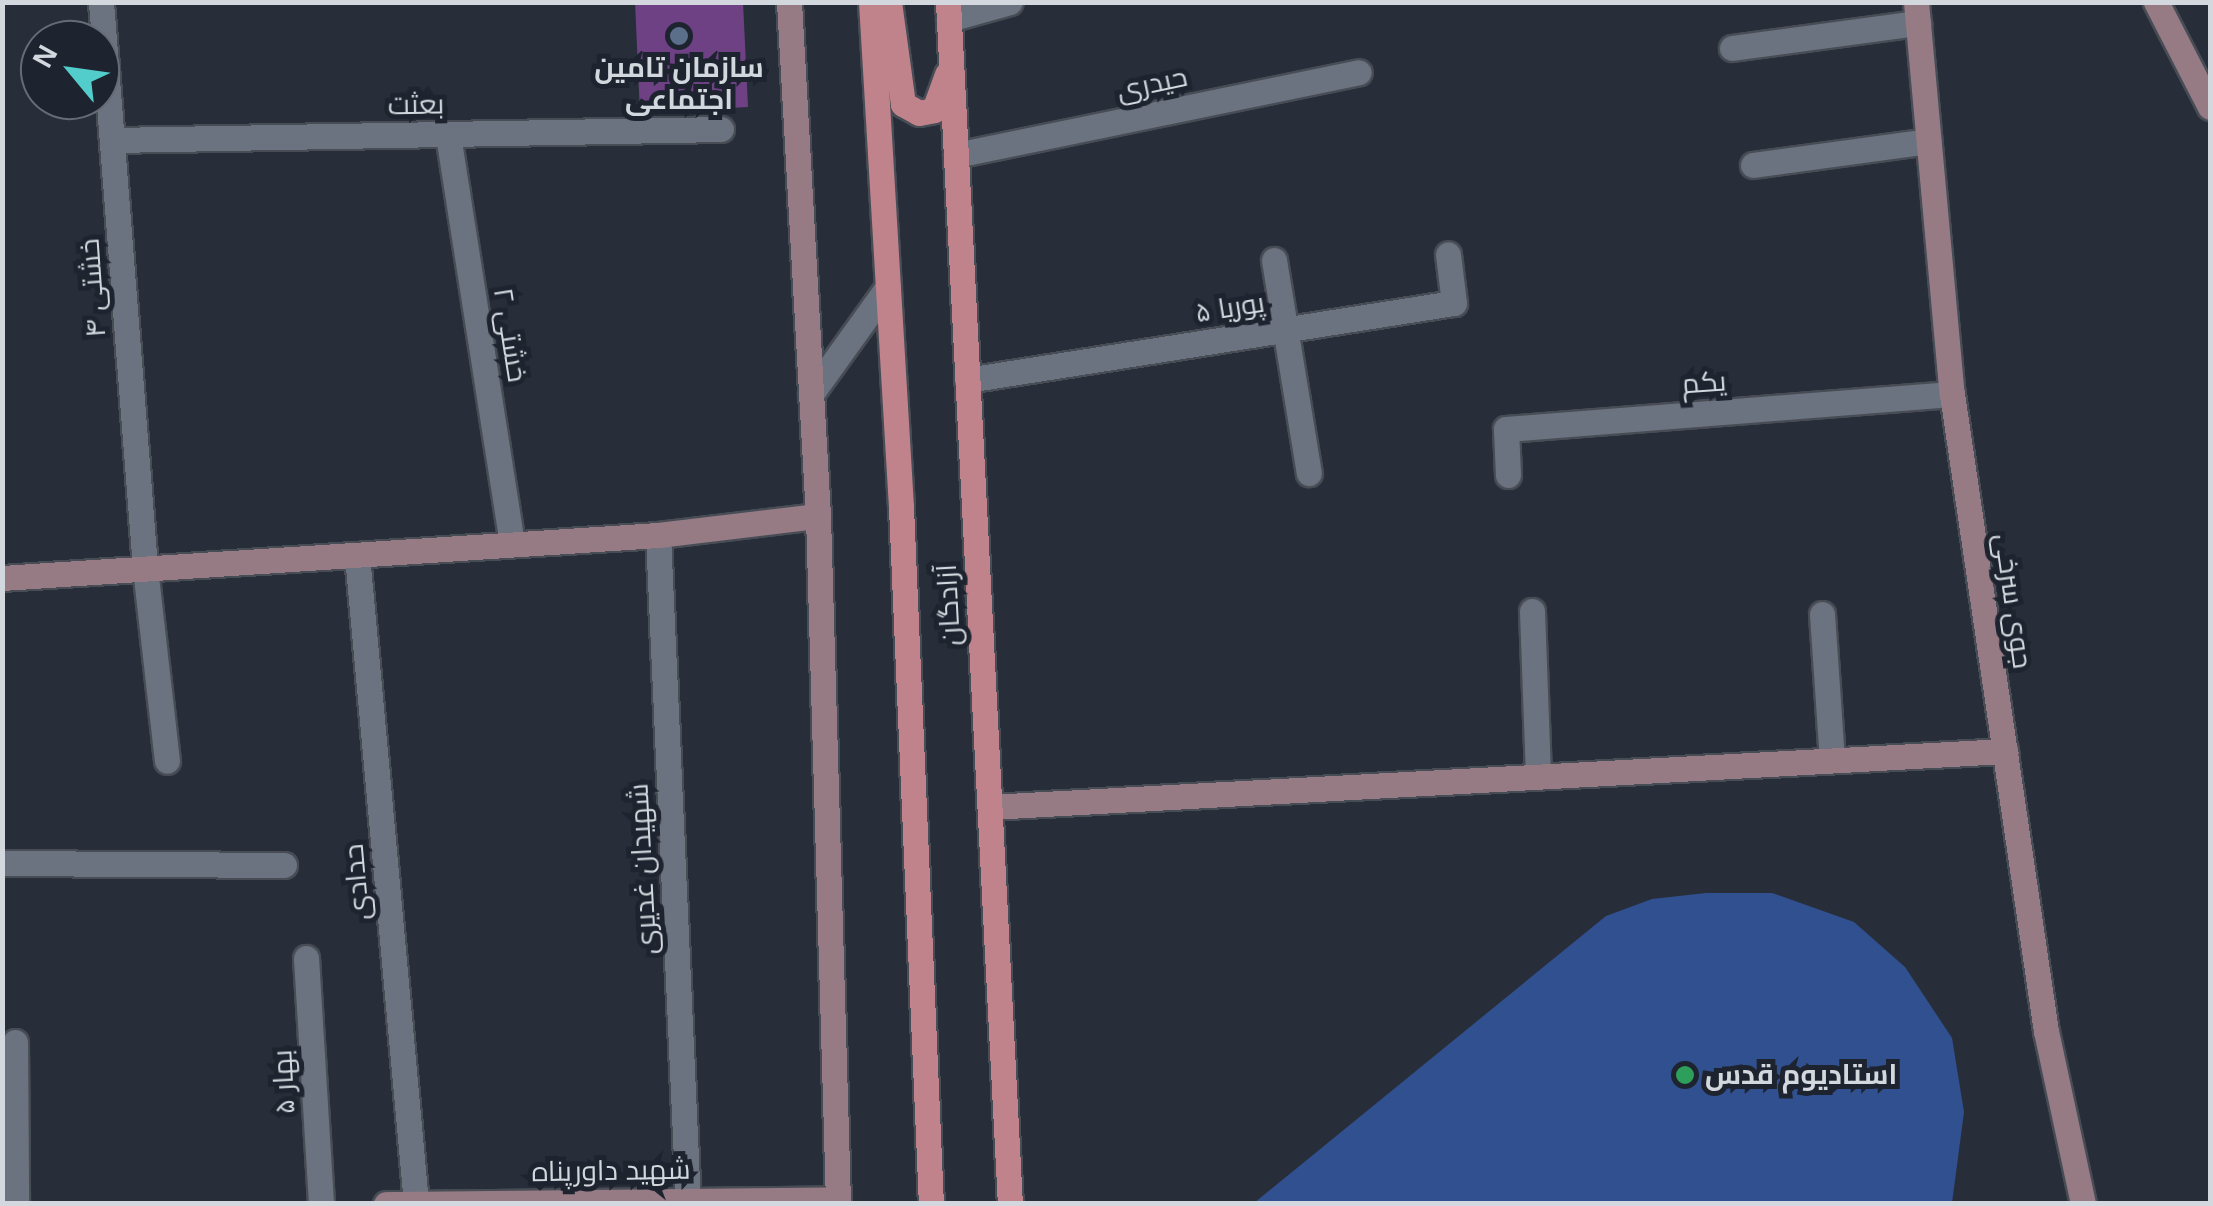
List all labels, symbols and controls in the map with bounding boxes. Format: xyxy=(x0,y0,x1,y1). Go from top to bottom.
north arrow xyxy=(20,20,120,120)
marker: سازمان تامین اجتماعی xyxy=(668,25,690,47)
text: N xyxy=(27,40,64,73)
place label: سازمان تامین اجتماعی xyxy=(594,51,764,117)
street label: حیدری xyxy=(1114,60,1190,108)
street label: بعثت xyxy=(388,88,444,122)
street label: خشتی ۴ xyxy=(73,237,113,339)
street label: خشتی ۲ xyxy=(486,285,534,385)
street label: پوریا ۵ xyxy=(1193,286,1267,330)
street label: یکم xyxy=(1681,365,1727,401)
street label: جوی سرخی xyxy=(1987,531,2039,671)
street label: آزادگان xyxy=(930,563,968,647)
street label: شهیدان غدیری xyxy=(622,783,664,955)
street label: حدادی xyxy=(337,842,377,922)
street label: بهار ۵ xyxy=(266,1049,302,1115)
place label: استادیوم قدس xyxy=(1705,1058,1897,1092)
marker: استادیوم قدس xyxy=(1674,1064,1696,1086)
street label: شهید داورپناه xyxy=(531,1153,691,1189)

